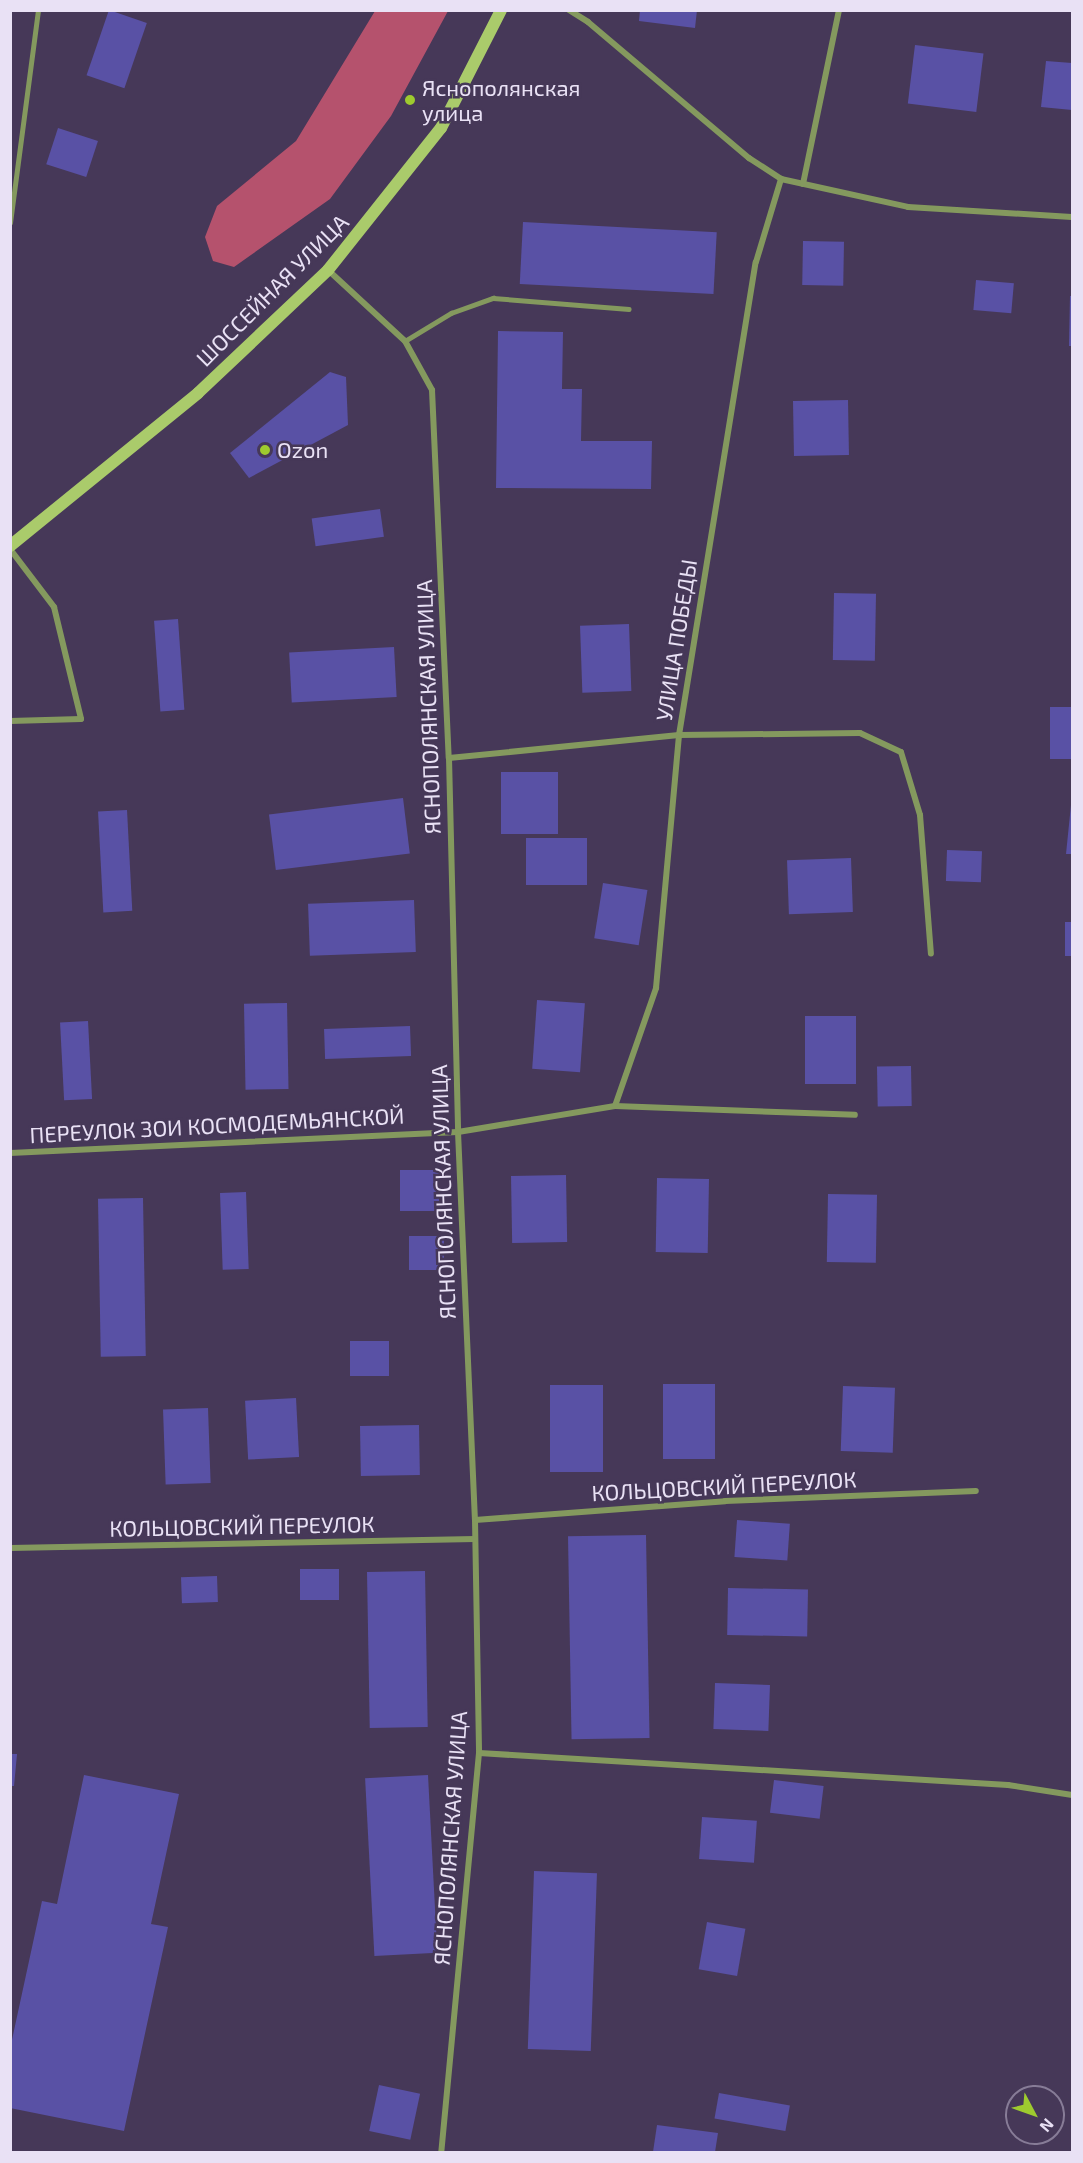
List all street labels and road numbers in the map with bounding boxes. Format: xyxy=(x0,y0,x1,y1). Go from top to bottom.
street label: ШОССЕЙНАЯ УЛИЦА xyxy=(191,209,353,371)
street label: УЛИЦА ПОБЕДЫ xyxy=(650,557,702,723)
street label: ЯСНОПОЛЯНСКАЯ УЛИЦА xyxy=(410,579,446,835)
street label: ЯСНОПОЛЯНСКАЯ УЛИЦА xyxy=(425,1064,461,1320)
street label: ПЕРЕУЛОК ЗОИ КОСМОДЕМЬЯНСКОЙ xyxy=(29,1102,405,1148)
street label: КОЛЬЦОВСКИЙ ПЕРЕУЛОК xyxy=(591,1466,857,1506)
street label: КОЛЬЦОВСКИЙ ПЕРЕУЛОК xyxy=(109,1510,375,1542)
street label: ЯСНОПОЛЯНСКАЯ УЛИЦА xyxy=(428,1710,472,1966)

